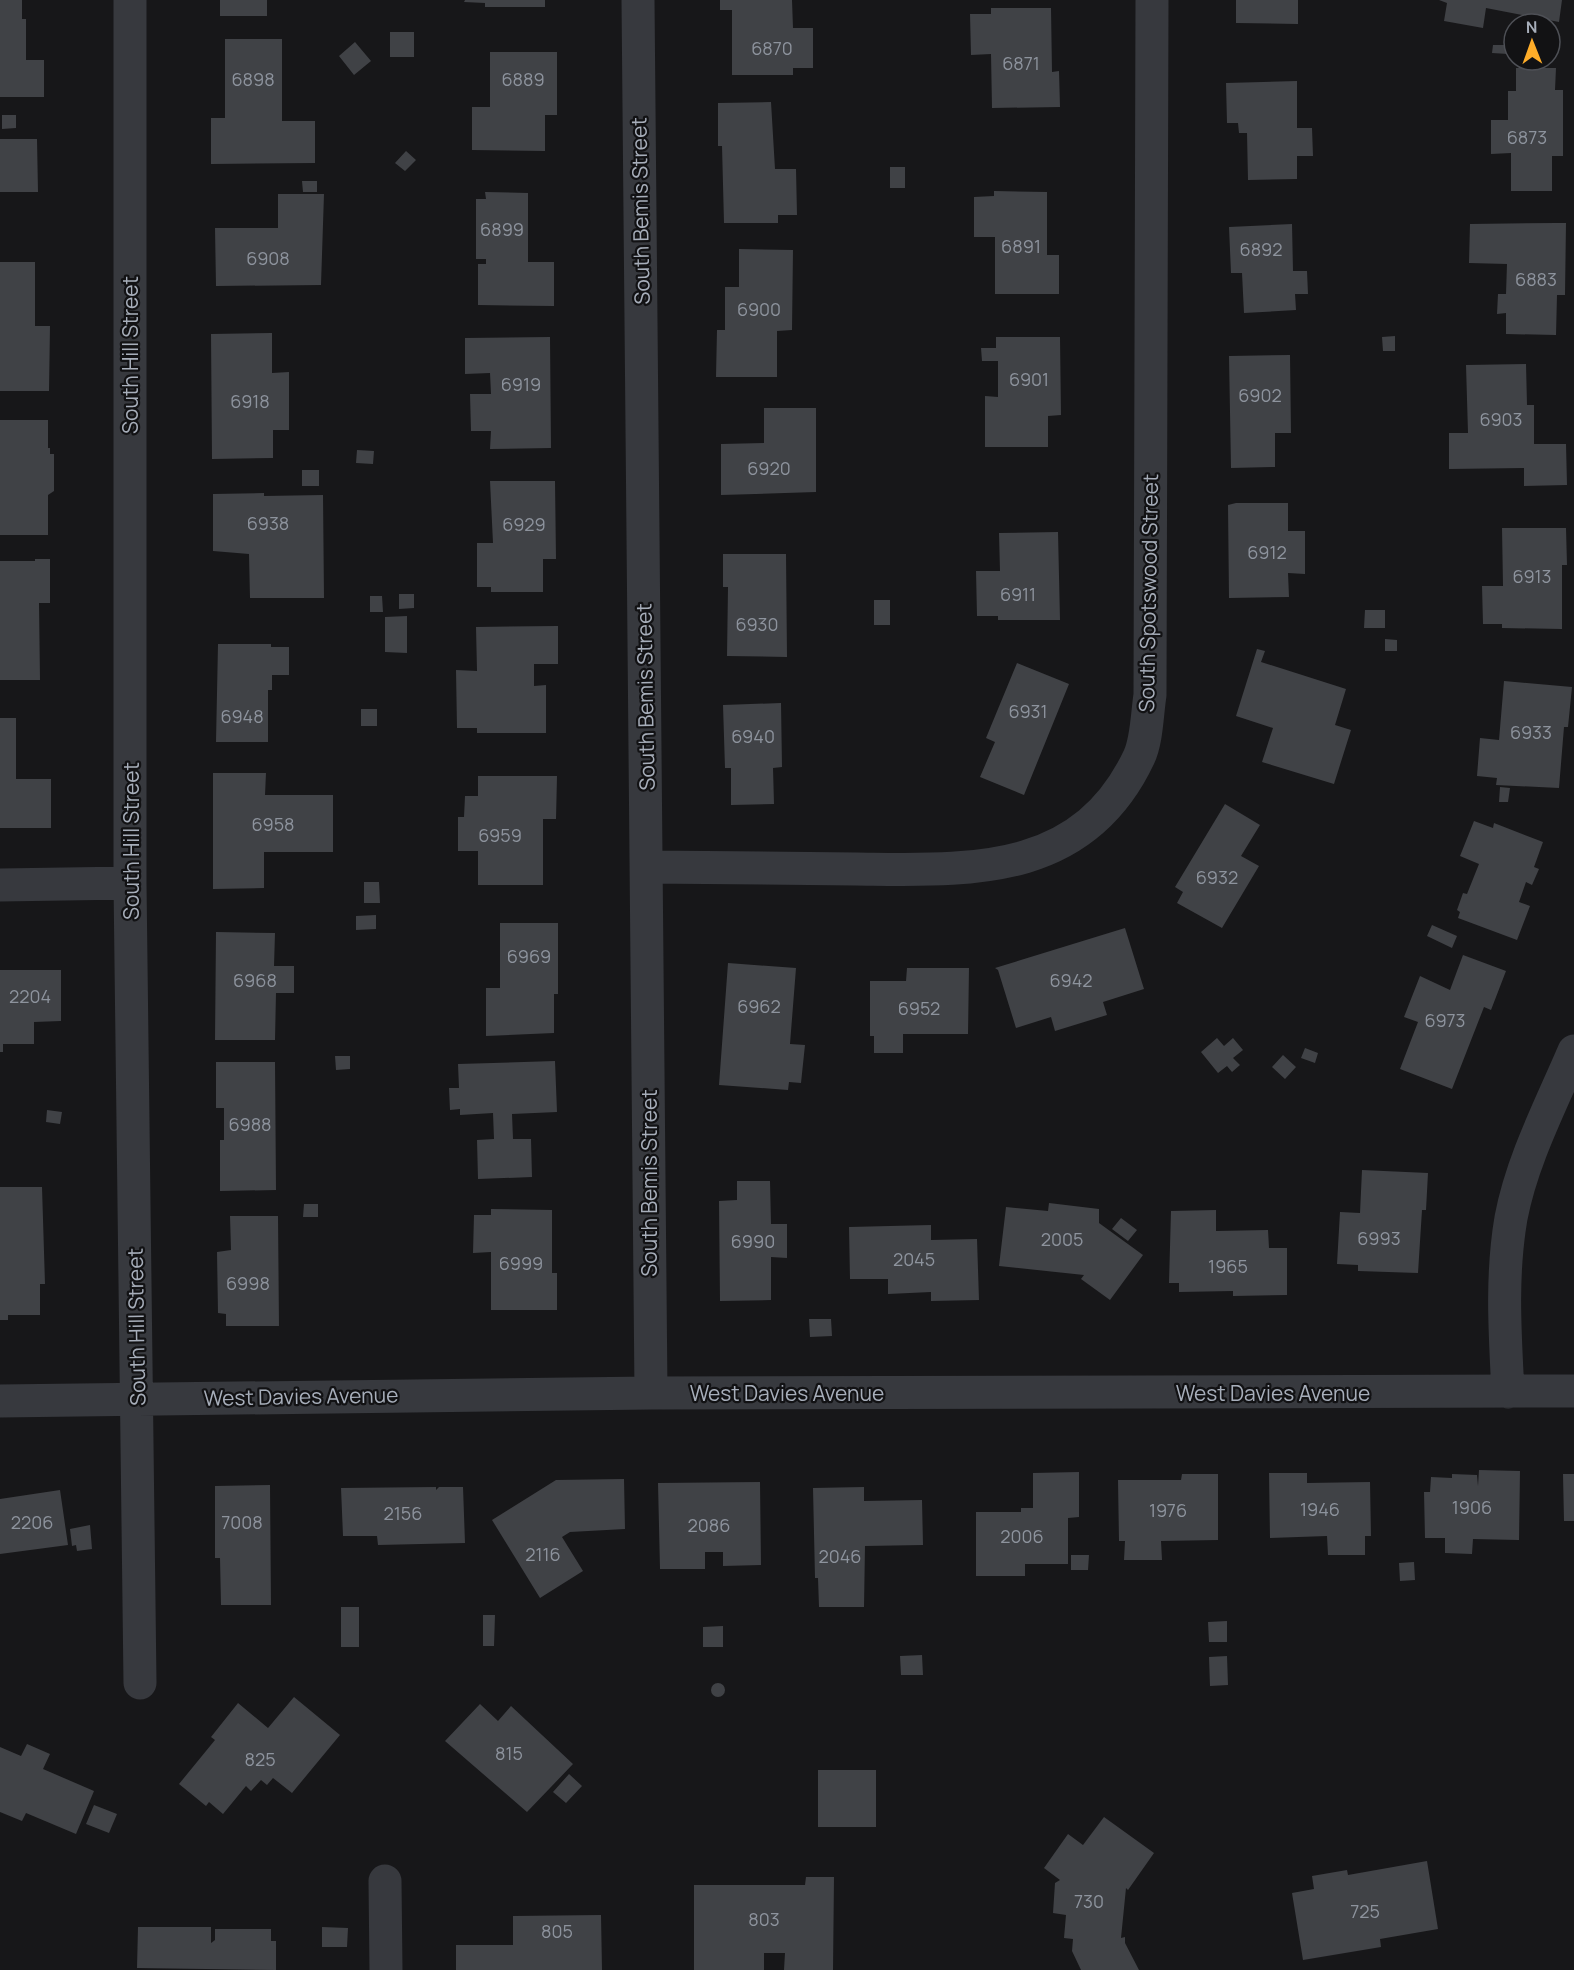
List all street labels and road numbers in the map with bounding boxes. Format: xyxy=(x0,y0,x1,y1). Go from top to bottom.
street label: South Bemis Street xyxy=(624,117,656,305)
street label: South Hill Street xyxy=(116,276,144,434)
street label: South Spotswood Street xyxy=(1132,473,1164,713)
street label: South Bemis Street xyxy=(629,603,661,791)
street label: South Hill Street xyxy=(117,762,145,920)
street label: South Bemis Street xyxy=(635,1089,663,1277)
street label: South Hill Street xyxy=(121,1248,151,1406)
street label: West Davies Avenue xyxy=(690,1379,884,1407)
street label: West Davies Avenue xyxy=(1176,1379,1370,1407)
street label: West Davies Avenue xyxy=(203,1380,399,1412)

